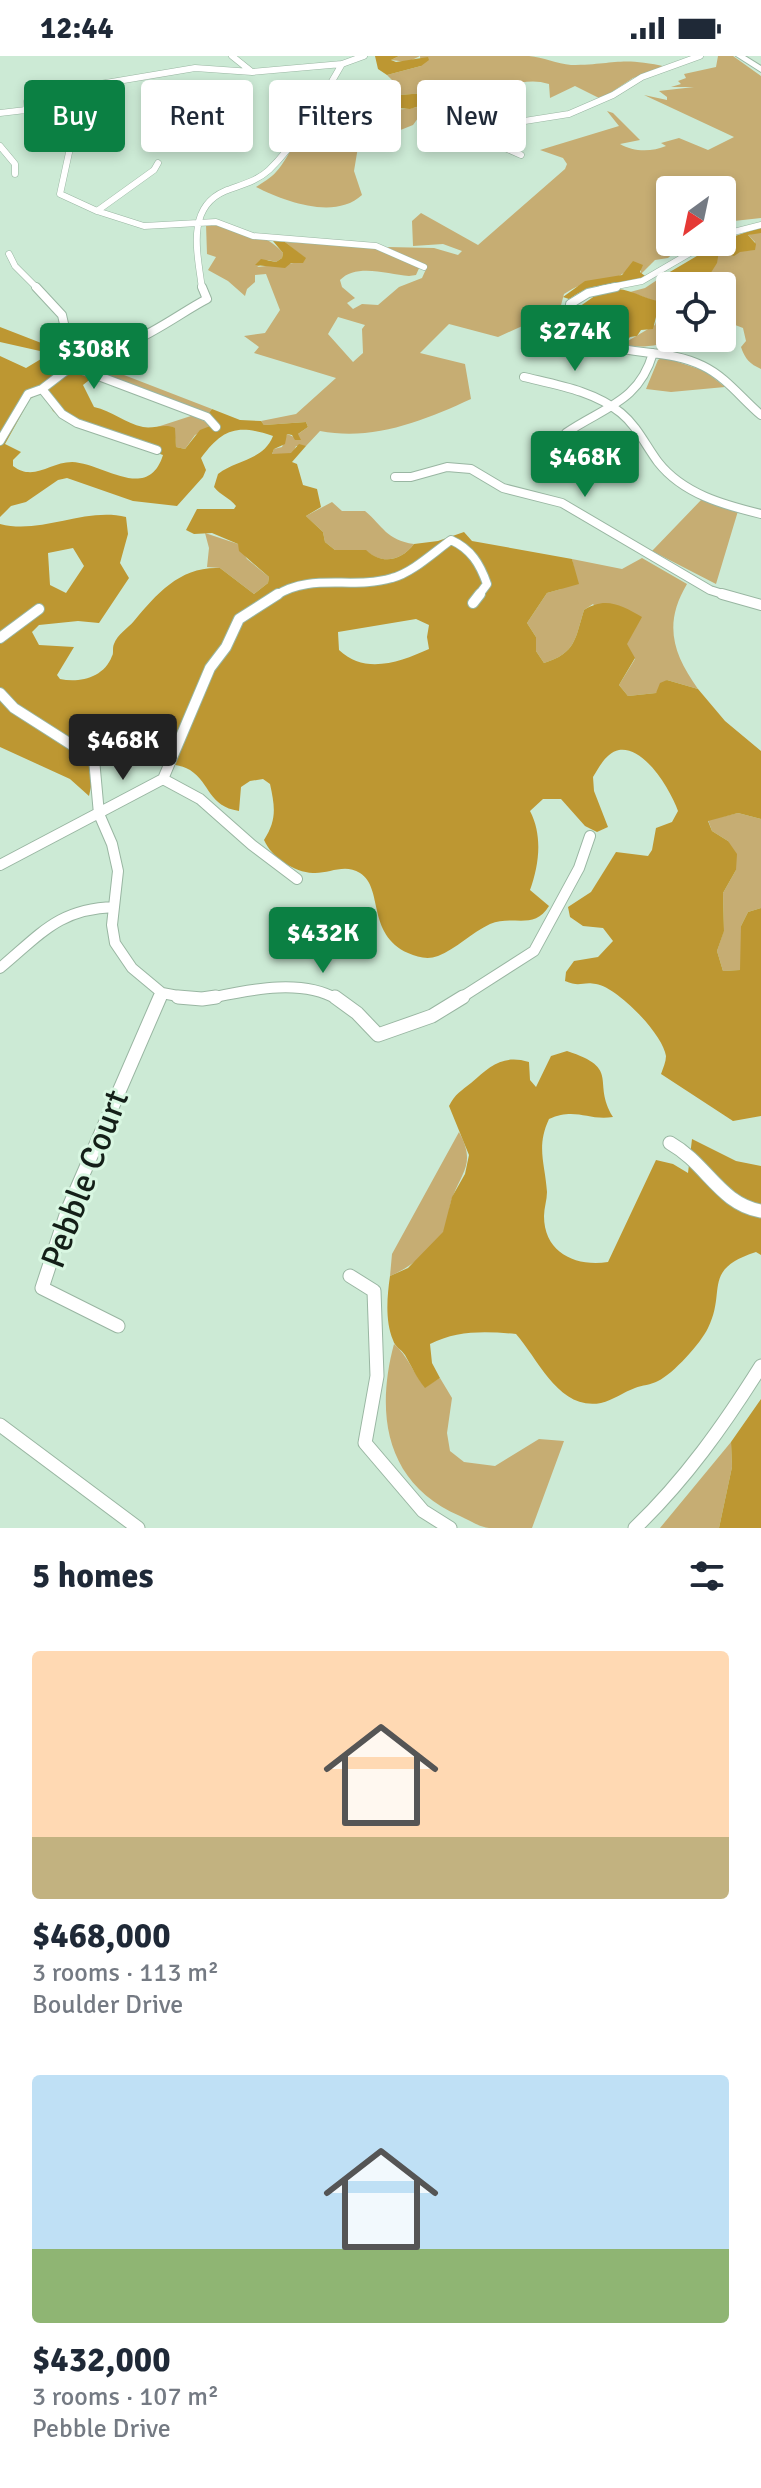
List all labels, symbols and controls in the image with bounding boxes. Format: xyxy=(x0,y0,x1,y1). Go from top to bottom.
text: 12:44 xyxy=(40,10,114,47)
chip: Buy xyxy=(24,80,125,152)
chip: Rent xyxy=(141,80,253,152)
chip: Filters xyxy=(269,80,401,152)
chip: New xyxy=(417,80,526,152)
north arrow xyxy=(656,176,736,256)
map controls xyxy=(656,176,736,352)
button: locate xyxy=(656,272,736,352)
pin: $274K xyxy=(519,305,631,373)
text: $274K xyxy=(539,315,611,347)
pin: $308K xyxy=(38,323,150,391)
text: $308K xyxy=(58,333,130,365)
pin: $468K xyxy=(529,431,641,499)
text: $468K xyxy=(549,441,621,473)
pin: $468K xyxy=(67,714,179,782)
text: $468K xyxy=(87,724,159,756)
pin: $432K xyxy=(267,907,379,975)
text: $432K xyxy=(287,917,359,949)
street label: Pebble Court xyxy=(32,1084,138,1274)
icon: filters xyxy=(685,1554,729,1598)
text: 5 homes xyxy=(32,1555,153,1597)
icon: home xyxy=(309,1703,453,1847)
text: $468,000 xyxy=(32,1915,171,1957)
text: 3 rooms · 113 m² xyxy=(32,1957,219,1989)
text: Boulder Drive xyxy=(32,1989,183,2021)
icon: home xyxy=(309,2127,453,2271)
text: $432,000 xyxy=(32,2339,171,2381)
text: 3 rooms · 107 m² xyxy=(32,2381,219,2413)
text: Pebble Drive xyxy=(32,2413,171,2445)

